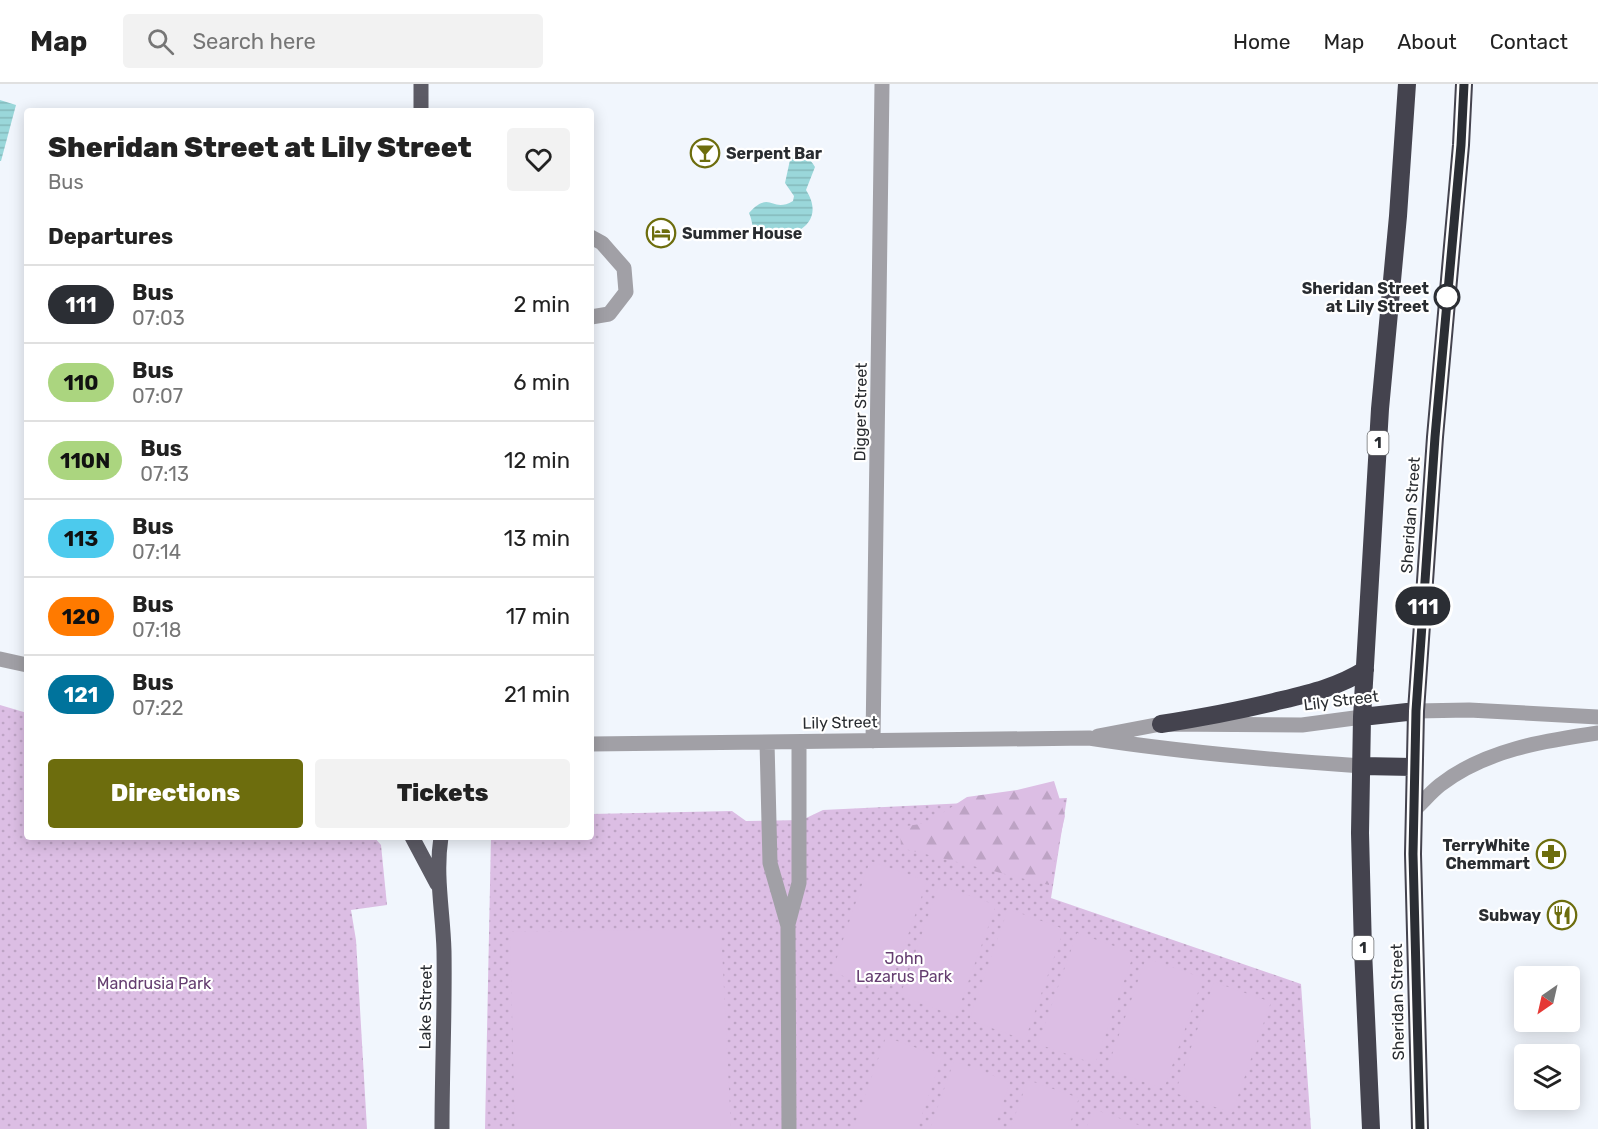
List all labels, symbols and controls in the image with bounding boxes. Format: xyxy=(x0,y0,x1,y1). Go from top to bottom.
search box xyxy=(123,14,543,68)
text: Map xyxy=(30,25,87,58)
icon: search xyxy=(144,25,177,58)
text: Search here xyxy=(192,28,316,55)
text: Home xyxy=(1233,29,1290,54)
text: Map xyxy=(1323,29,1364,54)
text: About xyxy=(1397,29,1457,54)
text: Contact xyxy=(1490,29,1568,54)
button: heart xyxy=(507,128,570,191)
text: Sheridan Street at Lily Street xyxy=(48,131,472,164)
bar icon: Serpent Bar xyxy=(689,137,721,169)
place label: Serpent Bar xyxy=(726,144,823,163)
text: Bus xyxy=(48,170,84,194)
hotel icon: Summer House xyxy=(645,217,677,249)
text: Departures xyxy=(48,223,173,250)
place label: Summer House xyxy=(682,224,802,243)
text: Bus xyxy=(132,279,174,306)
place label: Sheridan Street at Lily Street xyxy=(1302,279,1430,316)
marker: Sheridan Street at Lily Street xyxy=(1434,284,1460,310)
text: 2 min xyxy=(513,291,570,318)
text: 111 xyxy=(65,292,97,317)
text: 07:03 xyxy=(132,306,185,330)
text: Bus xyxy=(132,357,174,384)
street label: Digger Street xyxy=(850,362,871,462)
text: 6 min xyxy=(513,369,570,396)
text: 110 xyxy=(63,370,99,395)
text: 07:07 xyxy=(132,384,183,408)
road number: 1 xyxy=(1368,431,1388,455)
text: Bus xyxy=(140,435,182,462)
text: 12 min xyxy=(504,447,570,474)
text: 110N xyxy=(60,448,110,473)
street label: Sheridan Street xyxy=(1397,456,1424,574)
text: 07:13 xyxy=(140,462,189,486)
text: Bus xyxy=(132,513,174,540)
text: 13 min xyxy=(504,525,570,552)
text: 113 xyxy=(64,526,98,551)
text: 07:14 xyxy=(132,540,181,564)
line badge: 111 xyxy=(1388,586,1458,626)
text: Bus xyxy=(132,591,174,618)
text: 111 xyxy=(1407,594,1439,619)
text: 17 min xyxy=(506,603,570,630)
text: 120 xyxy=(62,604,100,629)
text: 07:18 xyxy=(132,618,181,642)
text: Bus xyxy=(132,669,174,696)
text: 21 min xyxy=(504,681,570,708)
text: 121 xyxy=(64,682,98,707)
street label: Lily Street xyxy=(1303,686,1380,715)
text: 07:22 xyxy=(132,696,184,720)
street label: Lily Street xyxy=(802,712,878,733)
button: Directions xyxy=(48,759,303,828)
button: Tickets xyxy=(315,759,570,828)
place label: TerryWhite Chemmart xyxy=(1443,836,1531,873)
pharmacy icon: TerryWhite Chemmart xyxy=(1535,838,1567,870)
restaurant icon: Subway xyxy=(1546,899,1578,931)
place label: Subway xyxy=(1478,906,1541,925)
road number: 1 xyxy=(1352,936,1374,960)
street label: Sheridan Street xyxy=(1387,943,1408,1061)
park label: John Lazarus Park xyxy=(856,949,953,986)
street label: Lake Street xyxy=(415,964,436,1050)
north arrow xyxy=(1514,966,1580,1032)
map controls xyxy=(1514,966,1580,1110)
park label: Mandrusia Park xyxy=(97,974,212,993)
button: layers xyxy=(1514,1044,1580,1110)

